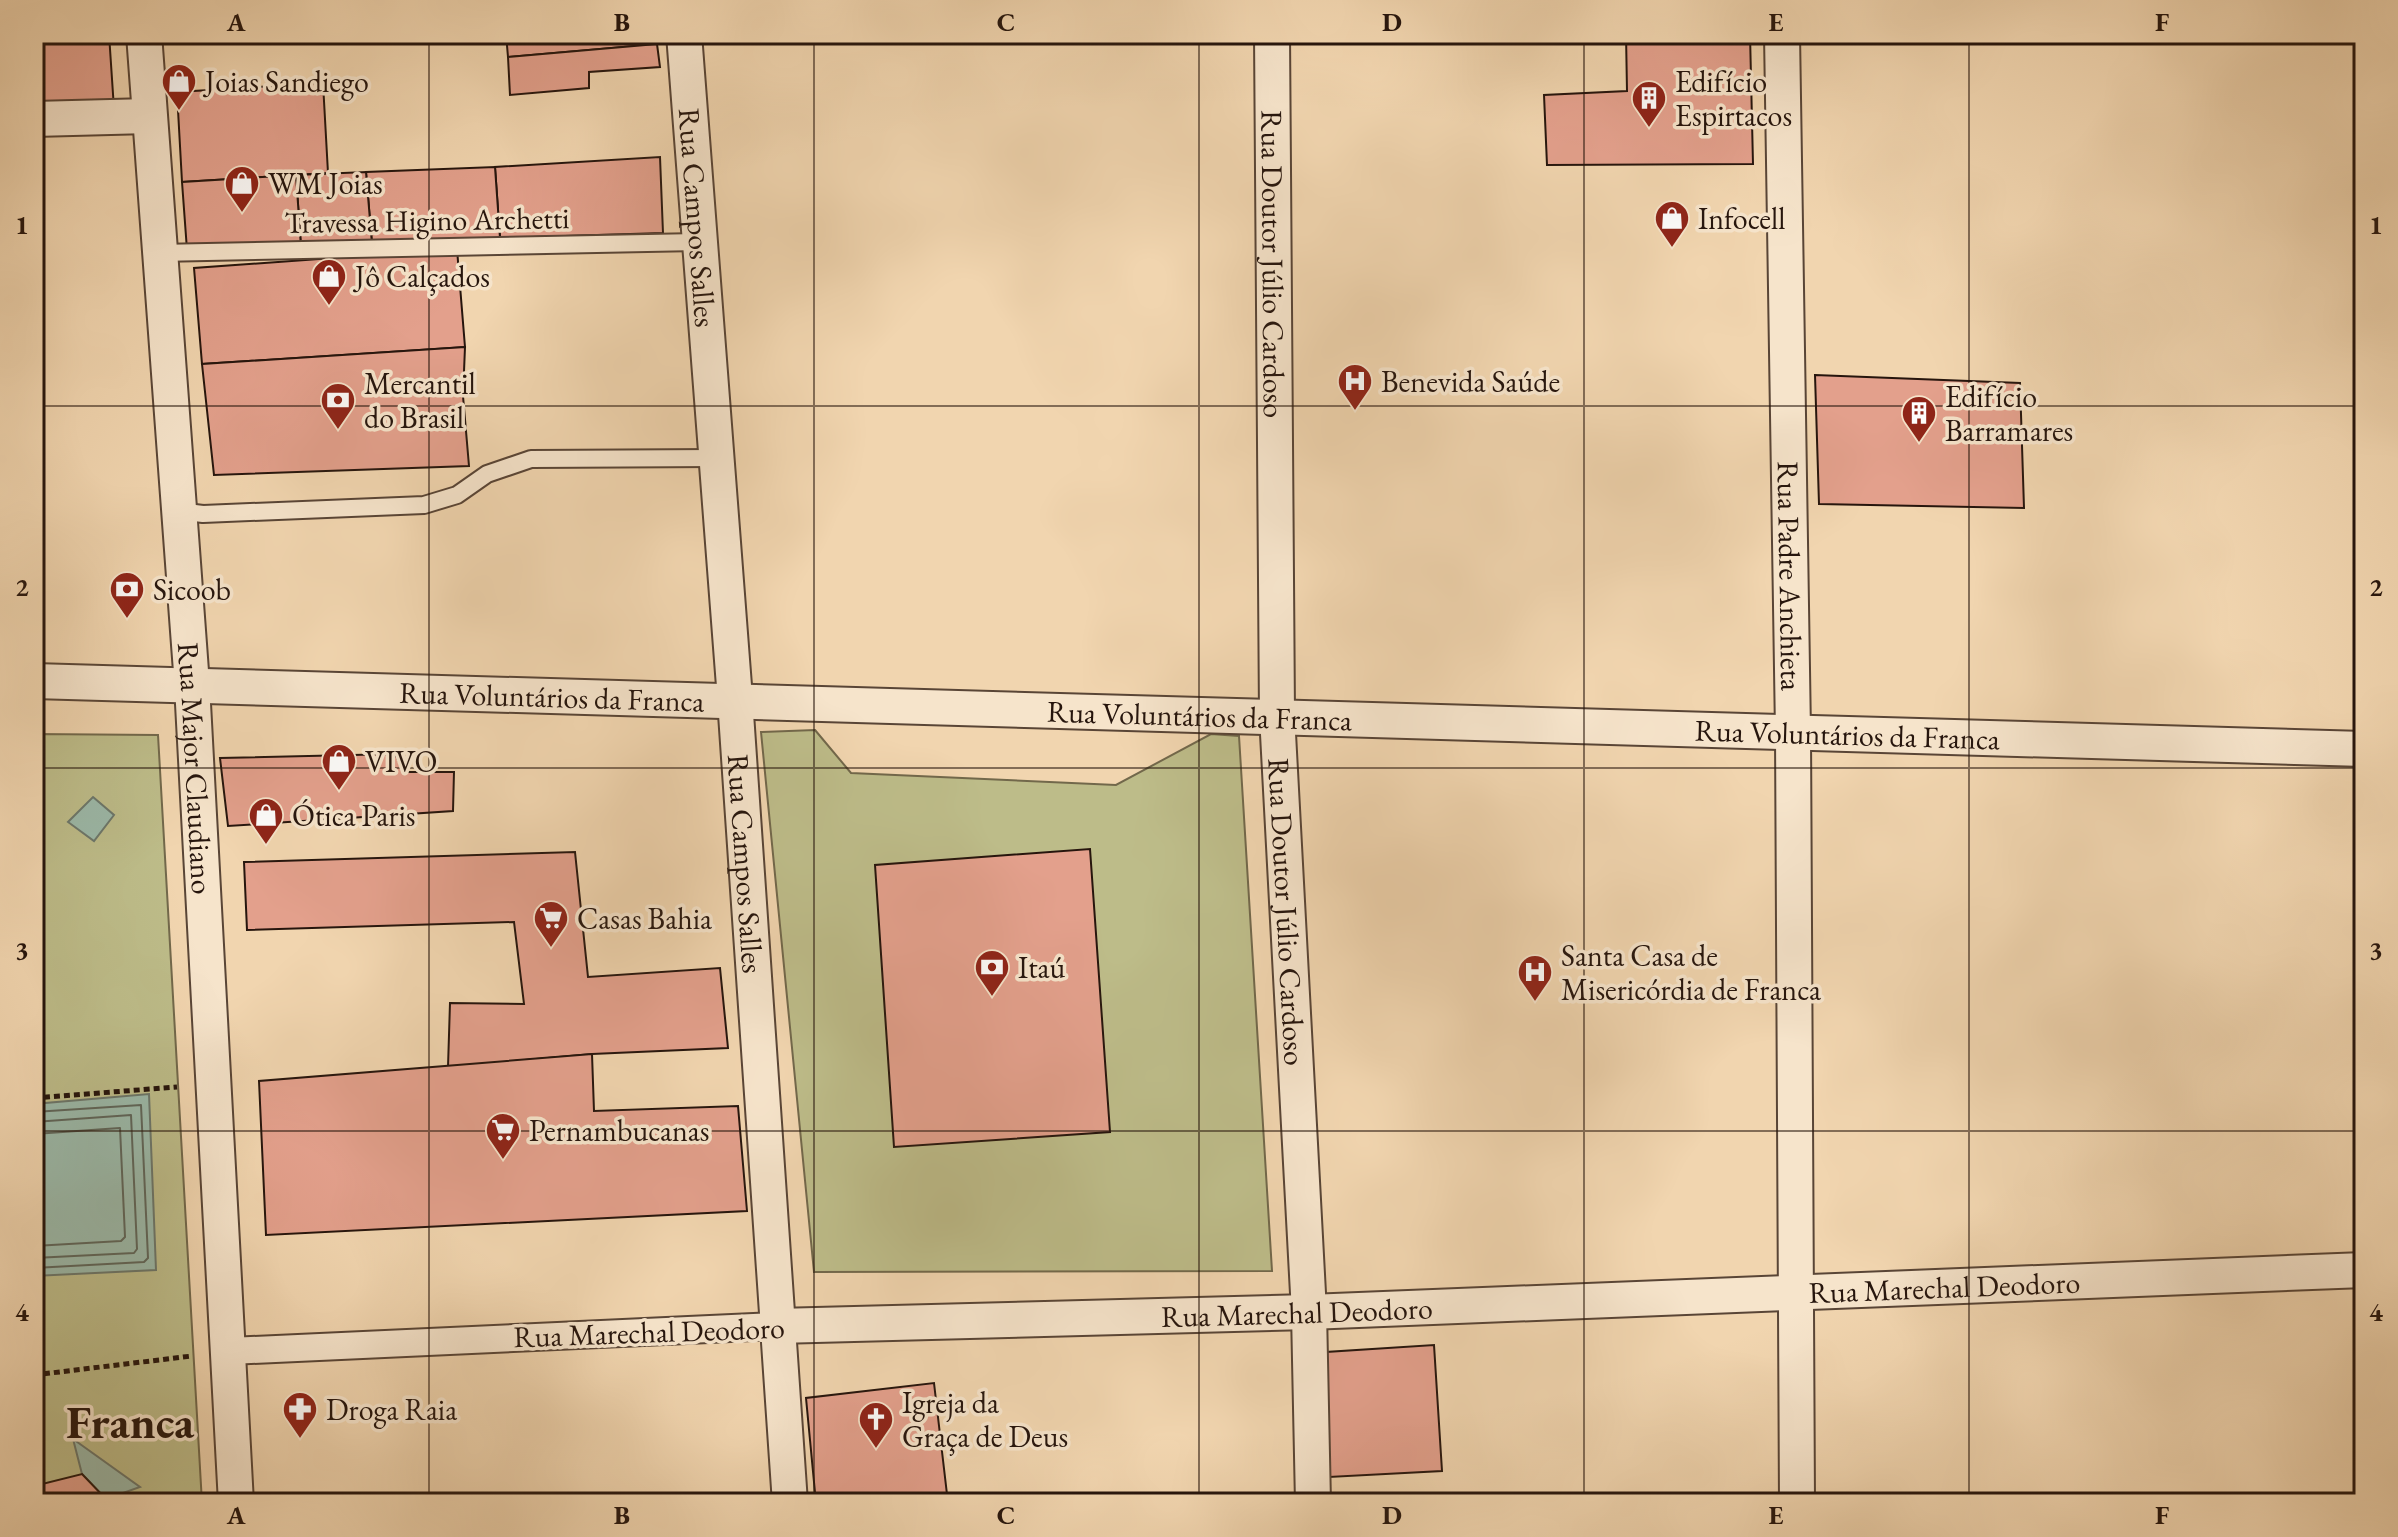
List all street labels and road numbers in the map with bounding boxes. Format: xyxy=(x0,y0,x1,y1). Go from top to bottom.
street label: Rua Campos Salles xyxy=(670,106,726,328)
street label: Rua Doutor Júlio Cardoso xyxy=(1253,110,1294,418)
street label: Travessa Higino Archetti xyxy=(284,198,570,242)
street label: Rua Padre Anchieta xyxy=(1769,461,1812,691)
street label: Rua Major Claudiano xyxy=(169,641,223,895)
street label: Rua Voluntários da Franca xyxy=(399,672,705,720)
street label: Rua Voluntários da Franca xyxy=(1046,691,1353,739)
street label: Rua Voluntários da Franca xyxy=(1694,710,2000,758)
street label: Rua Campos Salles xyxy=(719,753,773,975)
street label: Rua Doutor Júlio Cardoso xyxy=(1260,757,1315,1067)
street label: Rua Marechal Deodoro xyxy=(1808,1262,2081,1312)
street label: Rua Marechal Deodoro xyxy=(1160,1288,1433,1335)
street label: Rua Marechal Deodoro xyxy=(513,1308,785,1356)

